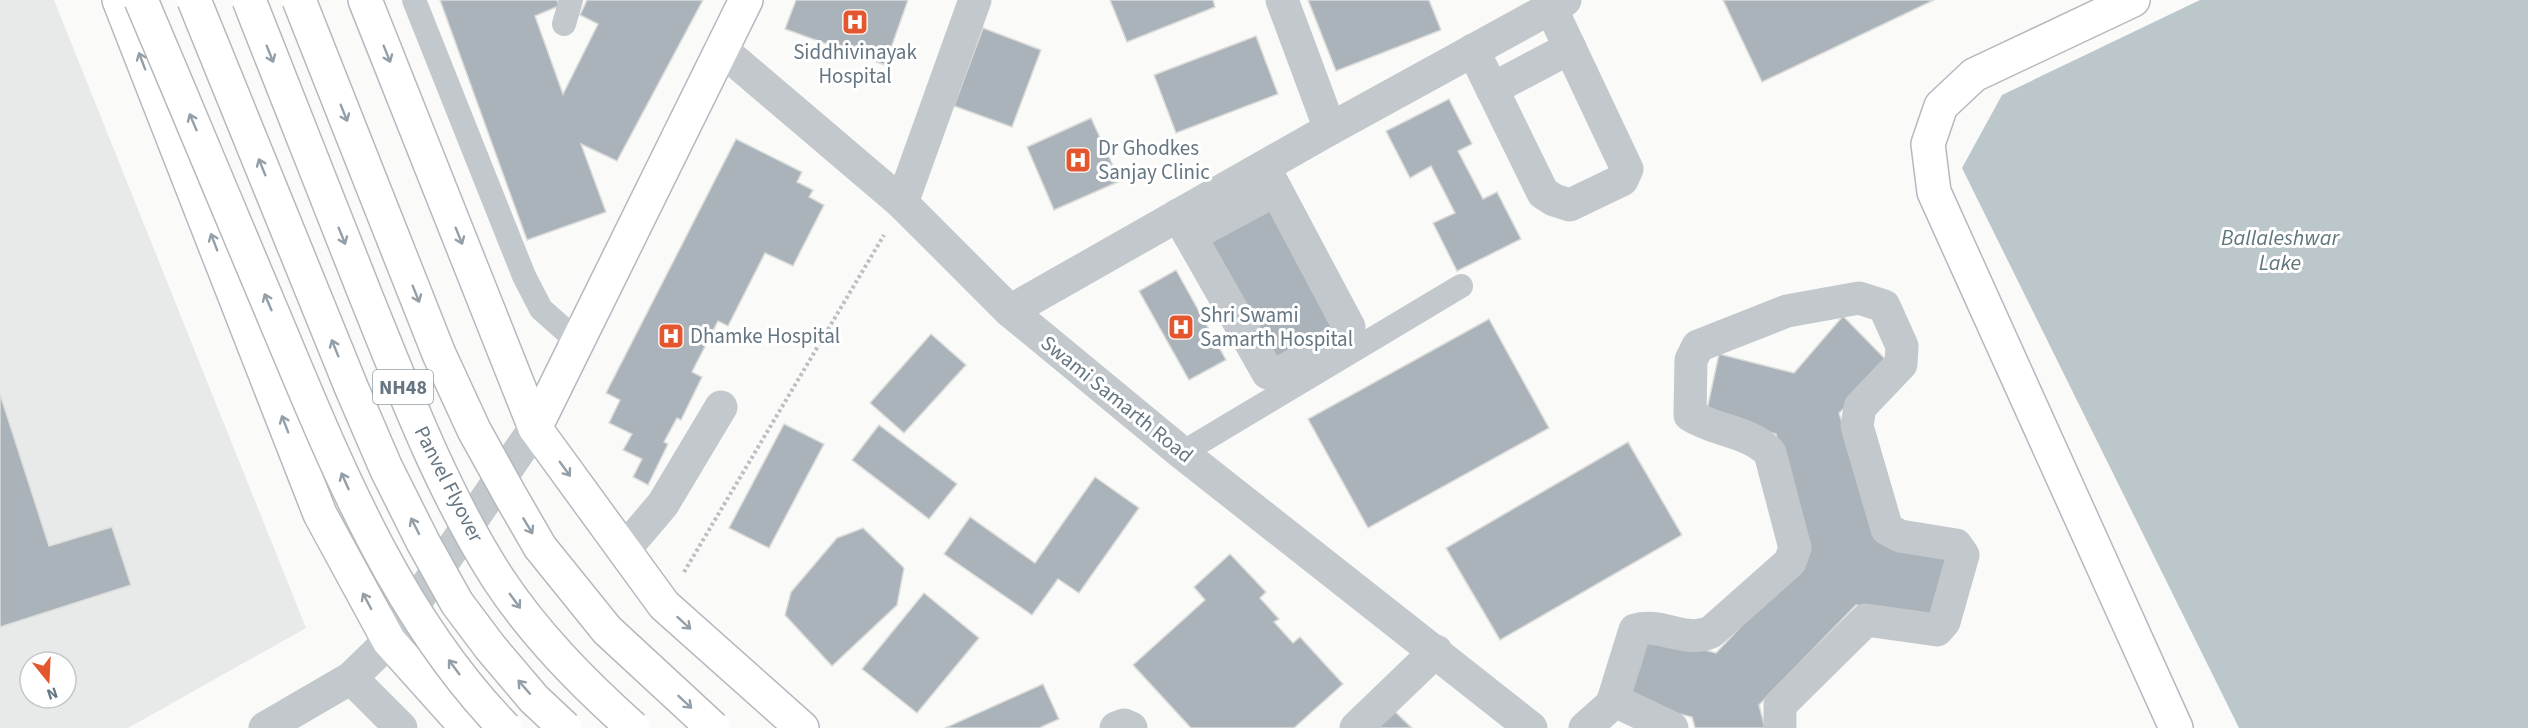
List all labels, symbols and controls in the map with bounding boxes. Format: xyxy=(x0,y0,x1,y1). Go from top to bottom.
hospital icon: Siddhivinayak Hospital xyxy=(840,7,870,37)
place label: Siddhivinayak Hospital xyxy=(793,37,917,91)
one-way arrow xyxy=(265,45,276,63)
one-way arrow xyxy=(382,45,393,63)
one-way arrow xyxy=(136,52,147,71)
one-way arrow xyxy=(339,103,350,122)
one-way arrow xyxy=(187,114,198,132)
place label: Dr Ghodkes Sanjay Clinic xyxy=(1098,133,1210,187)
hospital icon: Dr Ghodkes Sanjay Clinic xyxy=(1063,145,1093,175)
one-way arrow xyxy=(256,158,267,177)
water label: Ballaleshwar Lake xyxy=(2221,222,2341,279)
one-way arrow xyxy=(337,226,348,244)
one-way arrow xyxy=(454,226,465,244)
one-way arrow xyxy=(207,234,218,252)
one-way arrow xyxy=(411,284,422,303)
one-way arrow xyxy=(262,294,273,312)
place label: Shri Swami Samarth Hospital xyxy=(1200,300,1353,354)
hospital icon: Shri Swami Samarth Hospital xyxy=(1166,312,1196,342)
hospital icon: Dhamke Hospital xyxy=(656,321,686,351)
place label: Dhamke Hospital xyxy=(690,321,840,351)
street label: Swami Samarth Road xyxy=(1034,328,1200,470)
one-way arrow xyxy=(329,339,340,357)
road number: NH48 xyxy=(373,370,433,404)
one-way arrow xyxy=(279,415,290,434)
street label: Panvel Flyover xyxy=(407,421,492,548)
one-way arrow xyxy=(559,461,571,477)
one-way arrow xyxy=(339,473,350,491)
one-way arrow xyxy=(408,517,420,535)
one-way arrow xyxy=(522,517,534,534)
one-way arrow xyxy=(361,592,372,610)
one-way arrow xyxy=(508,592,521,608)
one-way arrow xyxy=(676,616,691,630)
north arrow xyxy=(18,650,78,710)
one-way arrow xyxy=(447,660,460,676)
one-way arrow xyxy=(517,679,531,694)
text: N xyxy=(44,681,61,705)
one-way arrow xyxy=(677,695,692,709)

